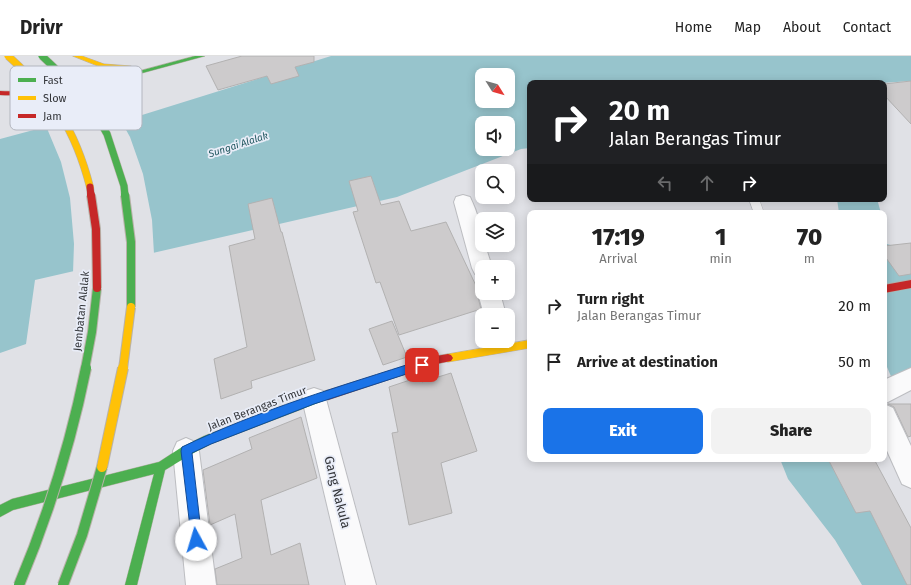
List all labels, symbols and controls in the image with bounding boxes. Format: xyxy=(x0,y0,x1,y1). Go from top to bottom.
text: Drivr xyxy=(20,16,63,39)
text: Home xyxy=(675,19,712,36)
text: Map xyxy=(734,19,761,36)
text: About xyxy=(783,19,821,36)
text: Contact xyxy=(843,19,891,36)
legend xyxy=(10,66,142,130)
north arrow xyxy=(475,68,515,108)
map controls xyxy=(475,68,515,348)
text: Fast xyxy=(43,74,63,87)
text: Slow xyxy=(43,92,67,105)
text: 20 m xyxy=(609,94,670,127)
icon: right xyxy=(543,96,595,148)
text: Jam xyxy=(43,110,62,123)
button: sound xyxy=(475,116,515,156)
text: Jalan Berangas Timur xyxy=(609,128,781,150)
water label: Sungai Alalak xyxy=(206,129,270,161)
button: search xyxy=(475,164,515,204)
icon: left xyxy=(654,172,676,194)
icon: ahead xyxy=(696,172,718,194)
icon: right xyxy=(738,172,760,194)
button: layers xyxy=(475,212,515,252)
text: 17:19 xyxy=(592,223,645,251)
text: 1 xyxy=(715,223,726,251)
text: 70 xyxy=(797,223,822,251)
text: Arrival xyxy=(599,251,637,266)
text: min xyxy=(709,251,732,266)
text: m xyxy=(804,251,815,266)
button: + xyxy=(475,260,515,300)
street label: Jembatan Alalak xyxy=(71,270,92,352)
text: Turn right xyxy=(577,290,644,308)
icon: right xyxy=(543,295,565,317)
text: 20 m xyxy=(838,297,871,315)
button: − xyxy=(475,308,515,348)
text: Jalan Berangas Timur xyxy=(577,308,701,323)
pin xyxy=(405,348,439,382)
icon: arrive xyxy=(543,351,565,373)
text: Arrive at destination xyxy=(577,353,718,371)
text: 50 m xyxy=(838,353,871,371)
icon: arrive xyxy=(411,354,433,376)
street label: Jalan Berangas Timur xyxy=(206,383,309,433)
button: Exit xyxy=(543,408,703,454)
button: Share xyxy=(711,408,871,454)
street label: Gang Nakula xyxy=(321,454,354,530)
position arrow xyxy=(175,519,217,561)

